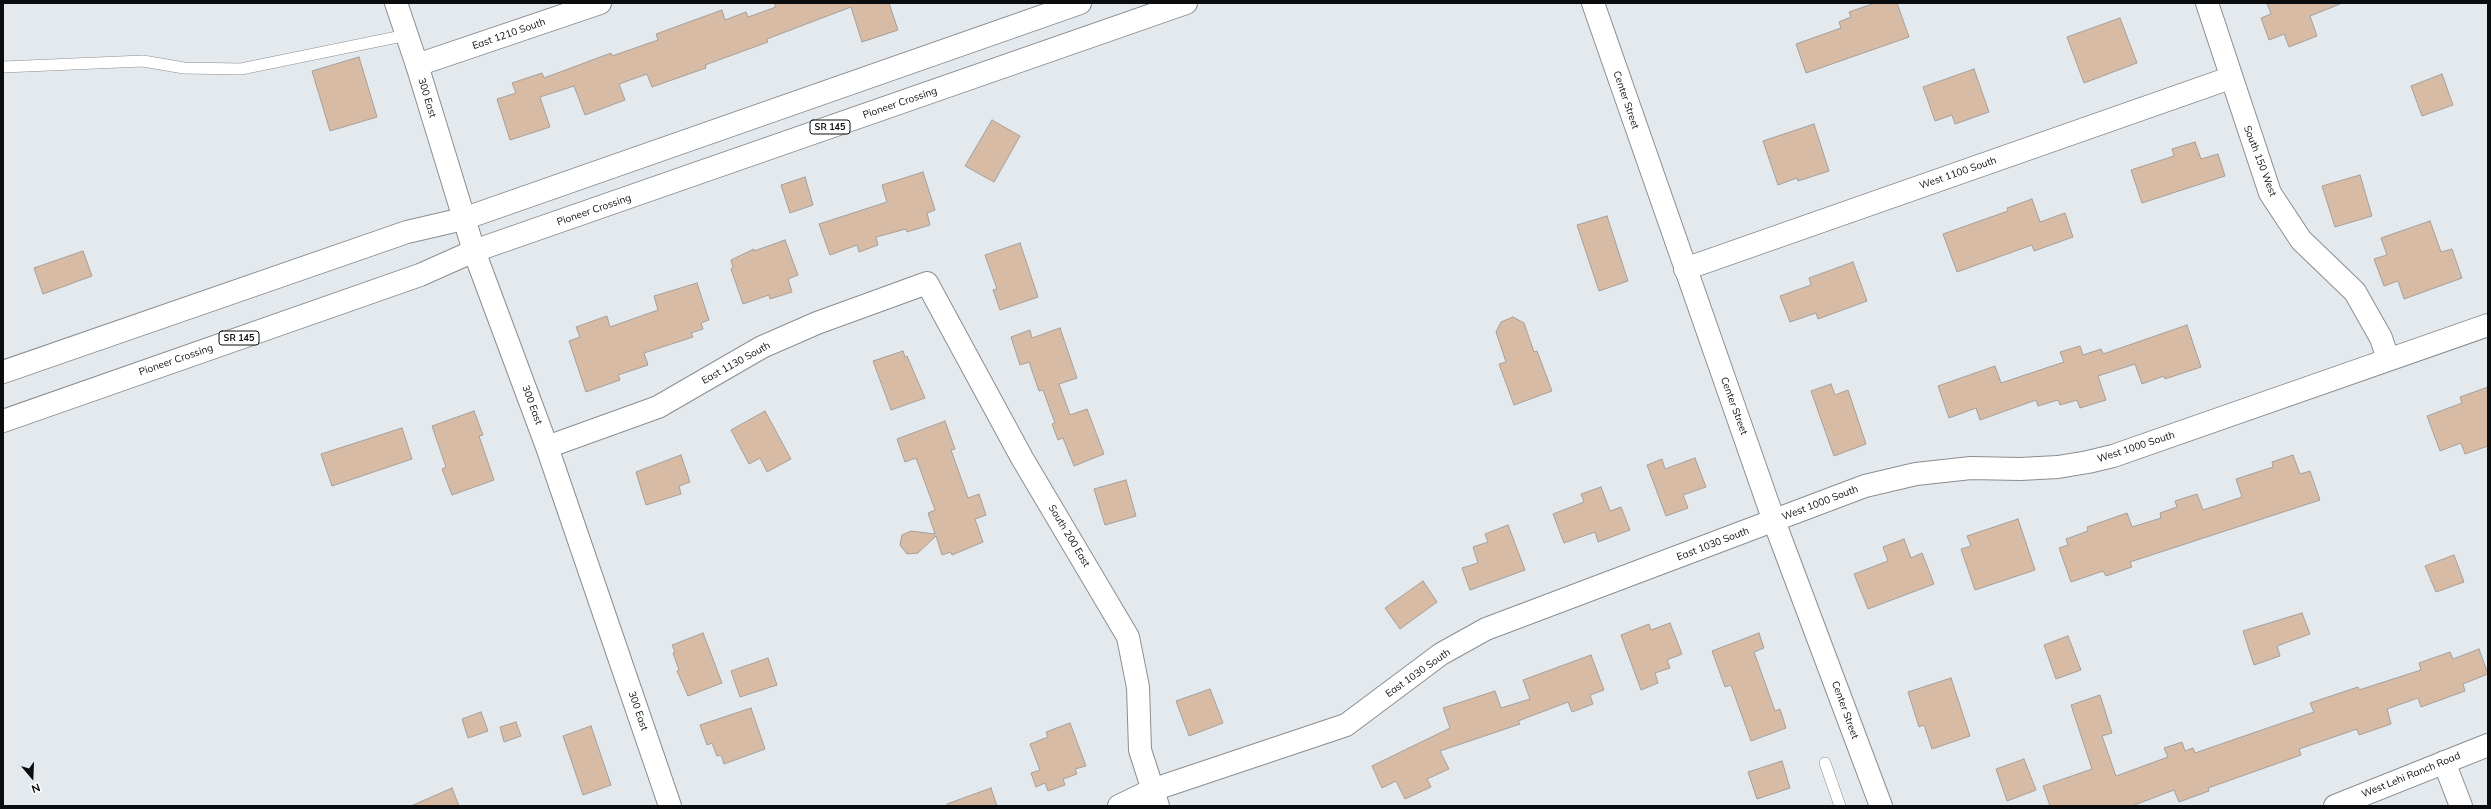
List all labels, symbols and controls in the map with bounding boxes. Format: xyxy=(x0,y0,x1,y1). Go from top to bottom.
street label: East 1210 South xyxy=(471,16,547,52)
street label: Center Street xyxy=(1610,69,1642,131)
street label: 300 East xyxy=(415,77,439,119)
street label: Pioneer Crossing xyxy=(861,85,939,121)
road number: SR 145 xyxy=(810,120,850,134)
street label: South 150 West xyxy=(2241,124,2279,198)
street label: West 1100 South xyxy=(1918,154,1998,192)
street label: Pioneer Crossing xyxy=(555,192,633,228)
road number: SR 145 xyxy=(219,331,259,345)
street label: East 1130 South xyxy=(700,339,772,387)
street label: Pioneer Crossing xyxy=(137,342,215,378)
street label: Center Street xyxy=(1718,375,1750,437)
street label: 300 East xyxy=(519,384,545,426)
street label: West 1000 South xyxy=(2096,429,2176,465)
street label: West 1000 South xyxy=(1780,483,1860,523)
street label: South 200 East xyxy=(1046,503,1092,569)
street label: East 1030 South xyxy=(1675,525,1751,563)
street label: East 1030 South xyxy=(1383,646,1453,700)
street label: Center Street xyxy=(1829,679,1861,741)
street label: 300 East xyxy=(626,690,650,732)
street label: West Lehi Ranch Road xyxy=(2360,750,2462,800)
north arrow xyxy=(12,757,52,797)
text: N xyxy=(30,780,42,796)

